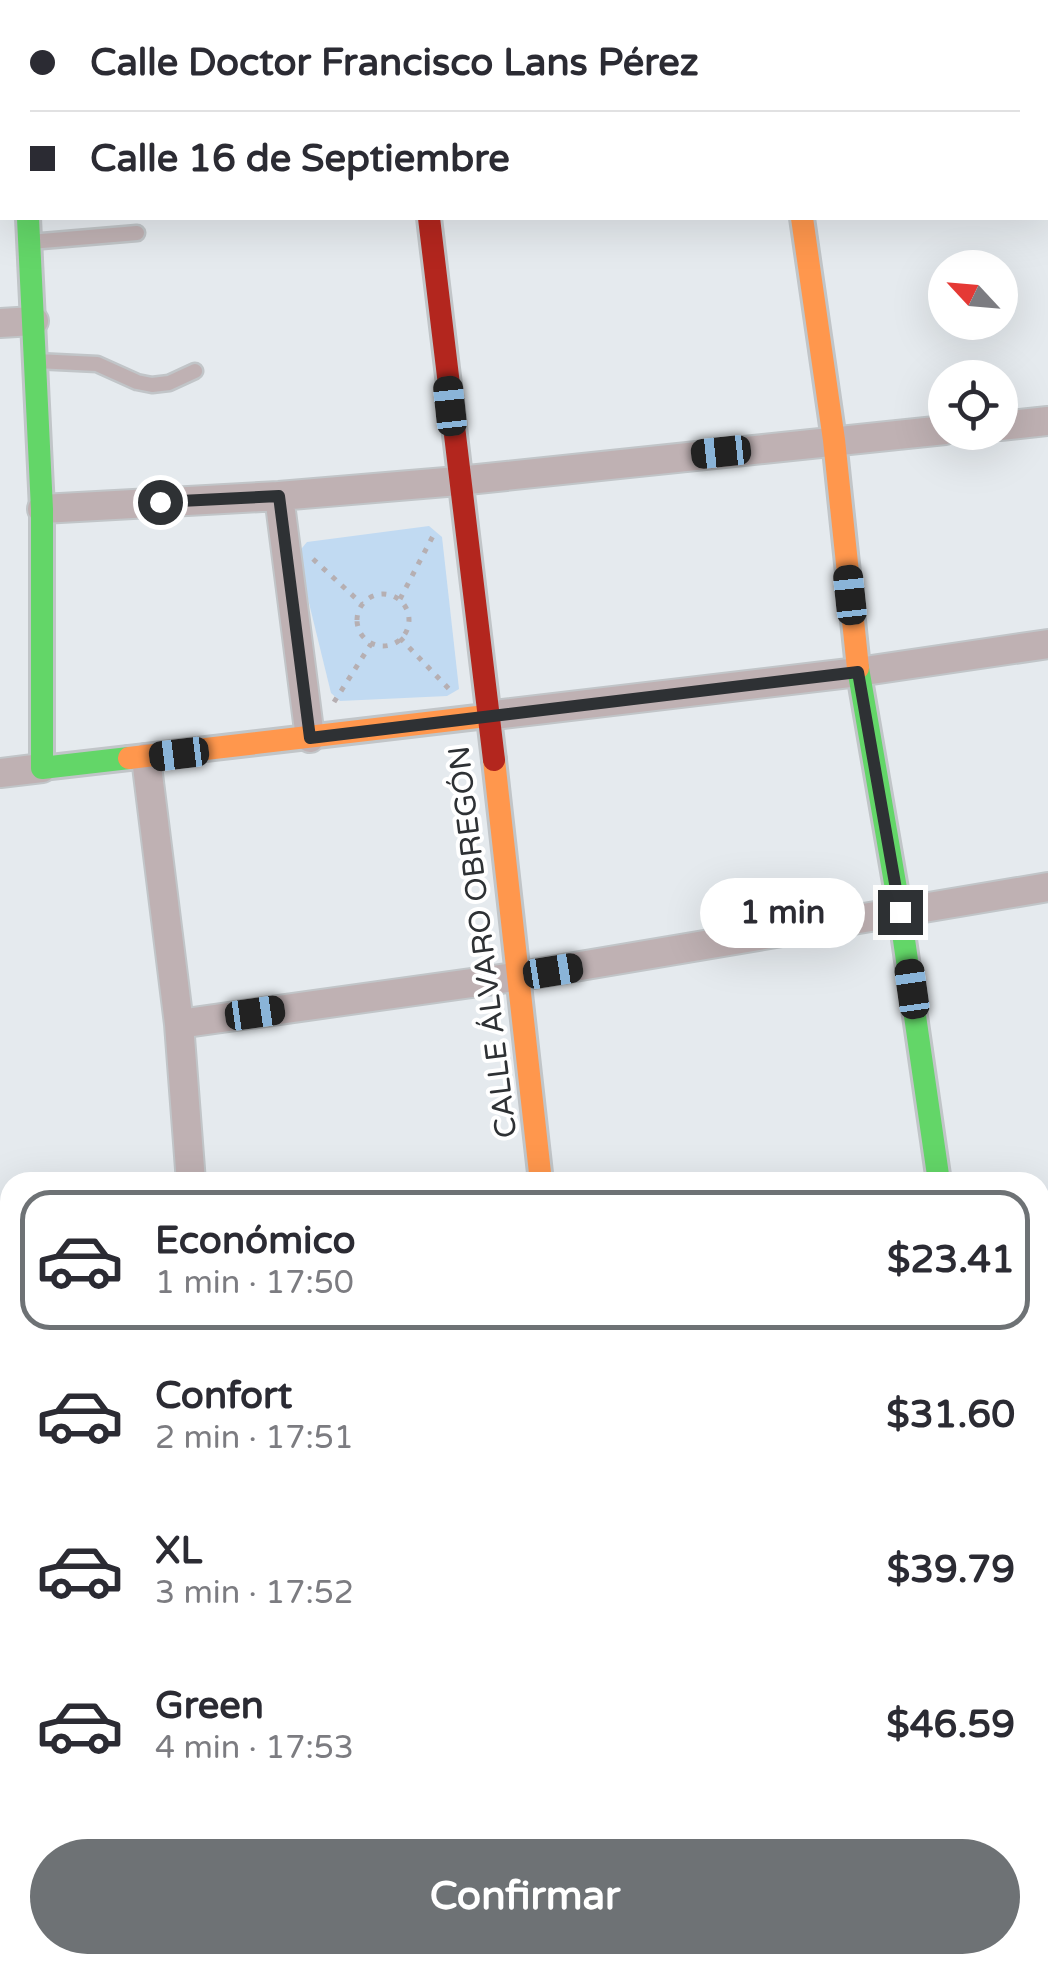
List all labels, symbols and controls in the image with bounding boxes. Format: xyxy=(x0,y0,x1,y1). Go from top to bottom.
text: Calle Doctor Francisco Lans Pérez xyxy=(90,40,699,86)
text: Calle 16 de Septiembre xyxy=(90,136,510,182)
north arrow xyxy=(928,250,1018,340)
map controls xyxy=(928,250,1018,450)
button: locate xyxy=(928,360,1018,450)
car xyxy=(432,375,468,437)
car xyxy=(690,434,752,470)
route start xyxy=(138,480,183,525)
car xyxy=(832,564,868,626)
car xyxy=(147,735,211,773)
street label: CALLE ÁLVARO OBREGÓN xyxy=(441,744,525,1140)
callout: 1 min xyxy=(700,877,865,947)
route end xyxy=(878,890,923,935)
text: 1 min xyxy=(740,894,825,932)
car xyxy=(521,951,585,991)
car xyxy=(893,957,931,1021)
car xyxy=(223,994,287,1032)
icon: car xyxy=(35,1215,125,1305)
text: Económico xyxy=(155,1218,356,1264)
text: $23.41 xyxy=(887,1237,1015,1283)
text: 1 min · 17:50 xyxy=(155,1264,354,1302)
icon: car xyxy=(35,1370,125,1460)
text: Confort xyxy=(155,1373,292,1419)
text: $31.60 xyxy=(886,1392,1015,1438)
text: 2 min · 17:51 xyxy=(155,1419,354,1457)
icon: car xyxy=(35,1525,125,1615)
text: XL xyxy=(155,1528,202,1574)
text: $39.79 xyxy=(887,1547,1015,1593)
text: 3 min · 17:52 xyxy=(155,1574,354,1612)
icon: car xyxy=(35,1680,125,1770)
text: Green xyxy=(155,1683,264,1729)
text: $46.59 xyxy=(886,1702,1015,1748)
text: 4 min · 17:53 xyxy=(155,1729,354,1767)
button: Confirmar xyxy=(30,1839,1020,1954)

